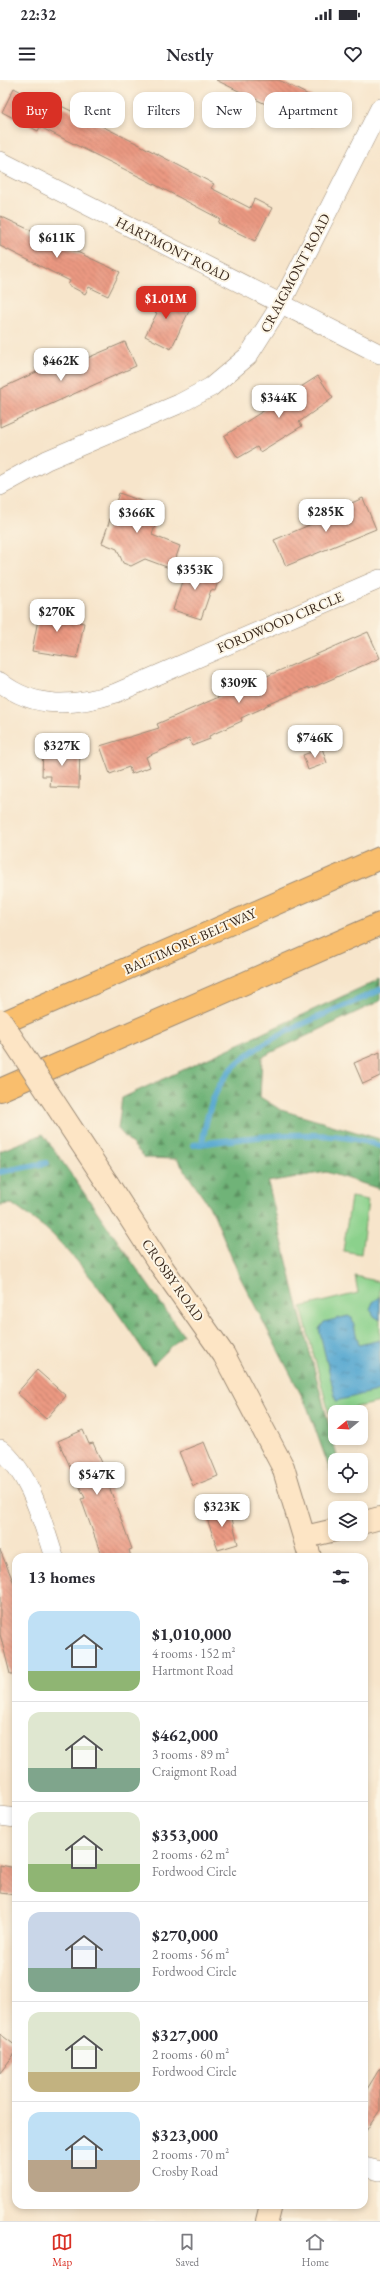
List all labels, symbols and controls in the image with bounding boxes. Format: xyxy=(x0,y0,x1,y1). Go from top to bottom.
text: 22:32 xyxy=(20,5,56,24)
icon: menu xyxy=(16,43,38,65)
text: Nestly xyxy=(166,43,214,66)
icon: heart xyxy=(342,43,364,65)
chip: Buy xyxy=(12,92,62,128)
chip: Rent xyxy=(70,92,125,128)
chip: Filters xyxy=(133,92,194,128)
chip: New xyxy=(202,92,256,128)
chip: Apartment xyxy=(264,92,352,128)
street label: CRAIGMONT ROAD xyxy=(256,210,334,336)
street label: HARTMONT ROAD xyxy=(113,212,234,286)
pin: $611K xyxy=(29,225,85,259)
text: $611K xyxy=(39,229,75,246)
pin: $1.01M xyxy=(133,286,199,320)
text: $1.01M xyxy=(145,290,187,307)
pin: $462K xyxy=(33,348,89,382)
text: $462K xyxy=(43,352,79,369)
pin: $344K xyxy=(251,385,307,419)
text: $344K xyxy=(261,389,297,406)
pin: $285K xyxy=(298,499,354,533)
pin: $366K xyxy=(109,500,165,534)
text: $285K xyxy=(308,503,344,520)
text: $366K xyxy=(119,504,155,521)
pin: $353K xyxy=(167,557,223,591)
text: $353K xyxy=(177,561,213,578)
street label: FORDWOOD CIRCLE xyxy=(214,587,346,657)
pin: $270K xyxy=(29,599,85,633)
text: $270K xyxy=(39,603,75,620)
pin: $309K xyxy=(211,670,267,704)
text: $309K xyxy=(221,674,257,691)
pin: $746K xyxy=(287,725,343,759)
text: $746K xyxy=(297,729,333,746)
pin: $327K xyxy=(34,733,90,767)
text: $327K xyxy=(44,737,80,754)
street label: BALTIMORE BELTWAY xyxy=(121,903,260,978)
street label: CROSBY ROAD xyxy=(138,1235,208,1325)
north arrow xyxy=(328,1405,368,1445)
map controls xyxy=(328,1405,368,1541)
button: locate xyxy=(328,1453,368,1493)
pin: $547K xyxy=(69,1462,125,1496)
text: $547K xyxy=(79,1466,115,1483)
pin: $323K xyxy=(194,1494,250,1528)
text: $323K xyxy=(204,1498,240,1515)
button: layers xyxy=(328,1501,368,1541)
text: 13 homes xyxy=(28,1566,95,1588)
icon: filters xyxy=(330,1566,352,1588)
text: $1,010,000 xyxy=(152,1623,231,1645)
icon: home xyxy=(60,1627,108,1675)
text: 4 rooms · 152 m² xyxy=(152,1645,236,1662)
text: Hartmont Road xyxy=(152,1662,233,1679)
text: $462,000 xyxy=(152,1724,218,1746)
icon: home xyxy=(60,1728,108,1776)
text: 3 rooms · 89 m² xyxy=(152,1746,229,1763)
text: Craigmont Road xyxy=(152,1763,237,1780)
text: $353,000 xyxy=(152,1824,218,1846)
icon: home xyxy=(60,1828,108,1876)
text: 2 rooms · 62 m² xyxy=(152,1846,229,1863)
text: Fordwood Circle xyxy=(152,1863,237,1880)
text: $270,000 xyxy=(152,1924,218,1946)
icon: home xyxy=(60,1928,108,1976)
text: 2 rooms · 56 m² xyxy=(152,1946,229,1963)
text: Fordwood Circle xyxy=(152,1963,237,1980)
text: $327,000 xyxy=(152,2024,218,2046)
icon: home xyxy=(60,2028,108,2076)
text: 2 rooms · 60 m² xyxy=(152,2046,229,2063)
text: Fordwood Circle xyxy=(152,2063,237,2080)
text: $323,000 xyxy=(152,2124,218,2146)
icon: home xyxy=(60,2128,108,2176)
text: 2 rooms · 70 m² xyxy=(152,2146,229,2163)
text: Crosby Road xyxy=(152,2163,218,2180)
tab: Map xyxy=(51,2231,73,2269)
tab: Saved xyxy=(176,2231,199,2269)
tab: Home xyxy=(302,2231,329,2269)

